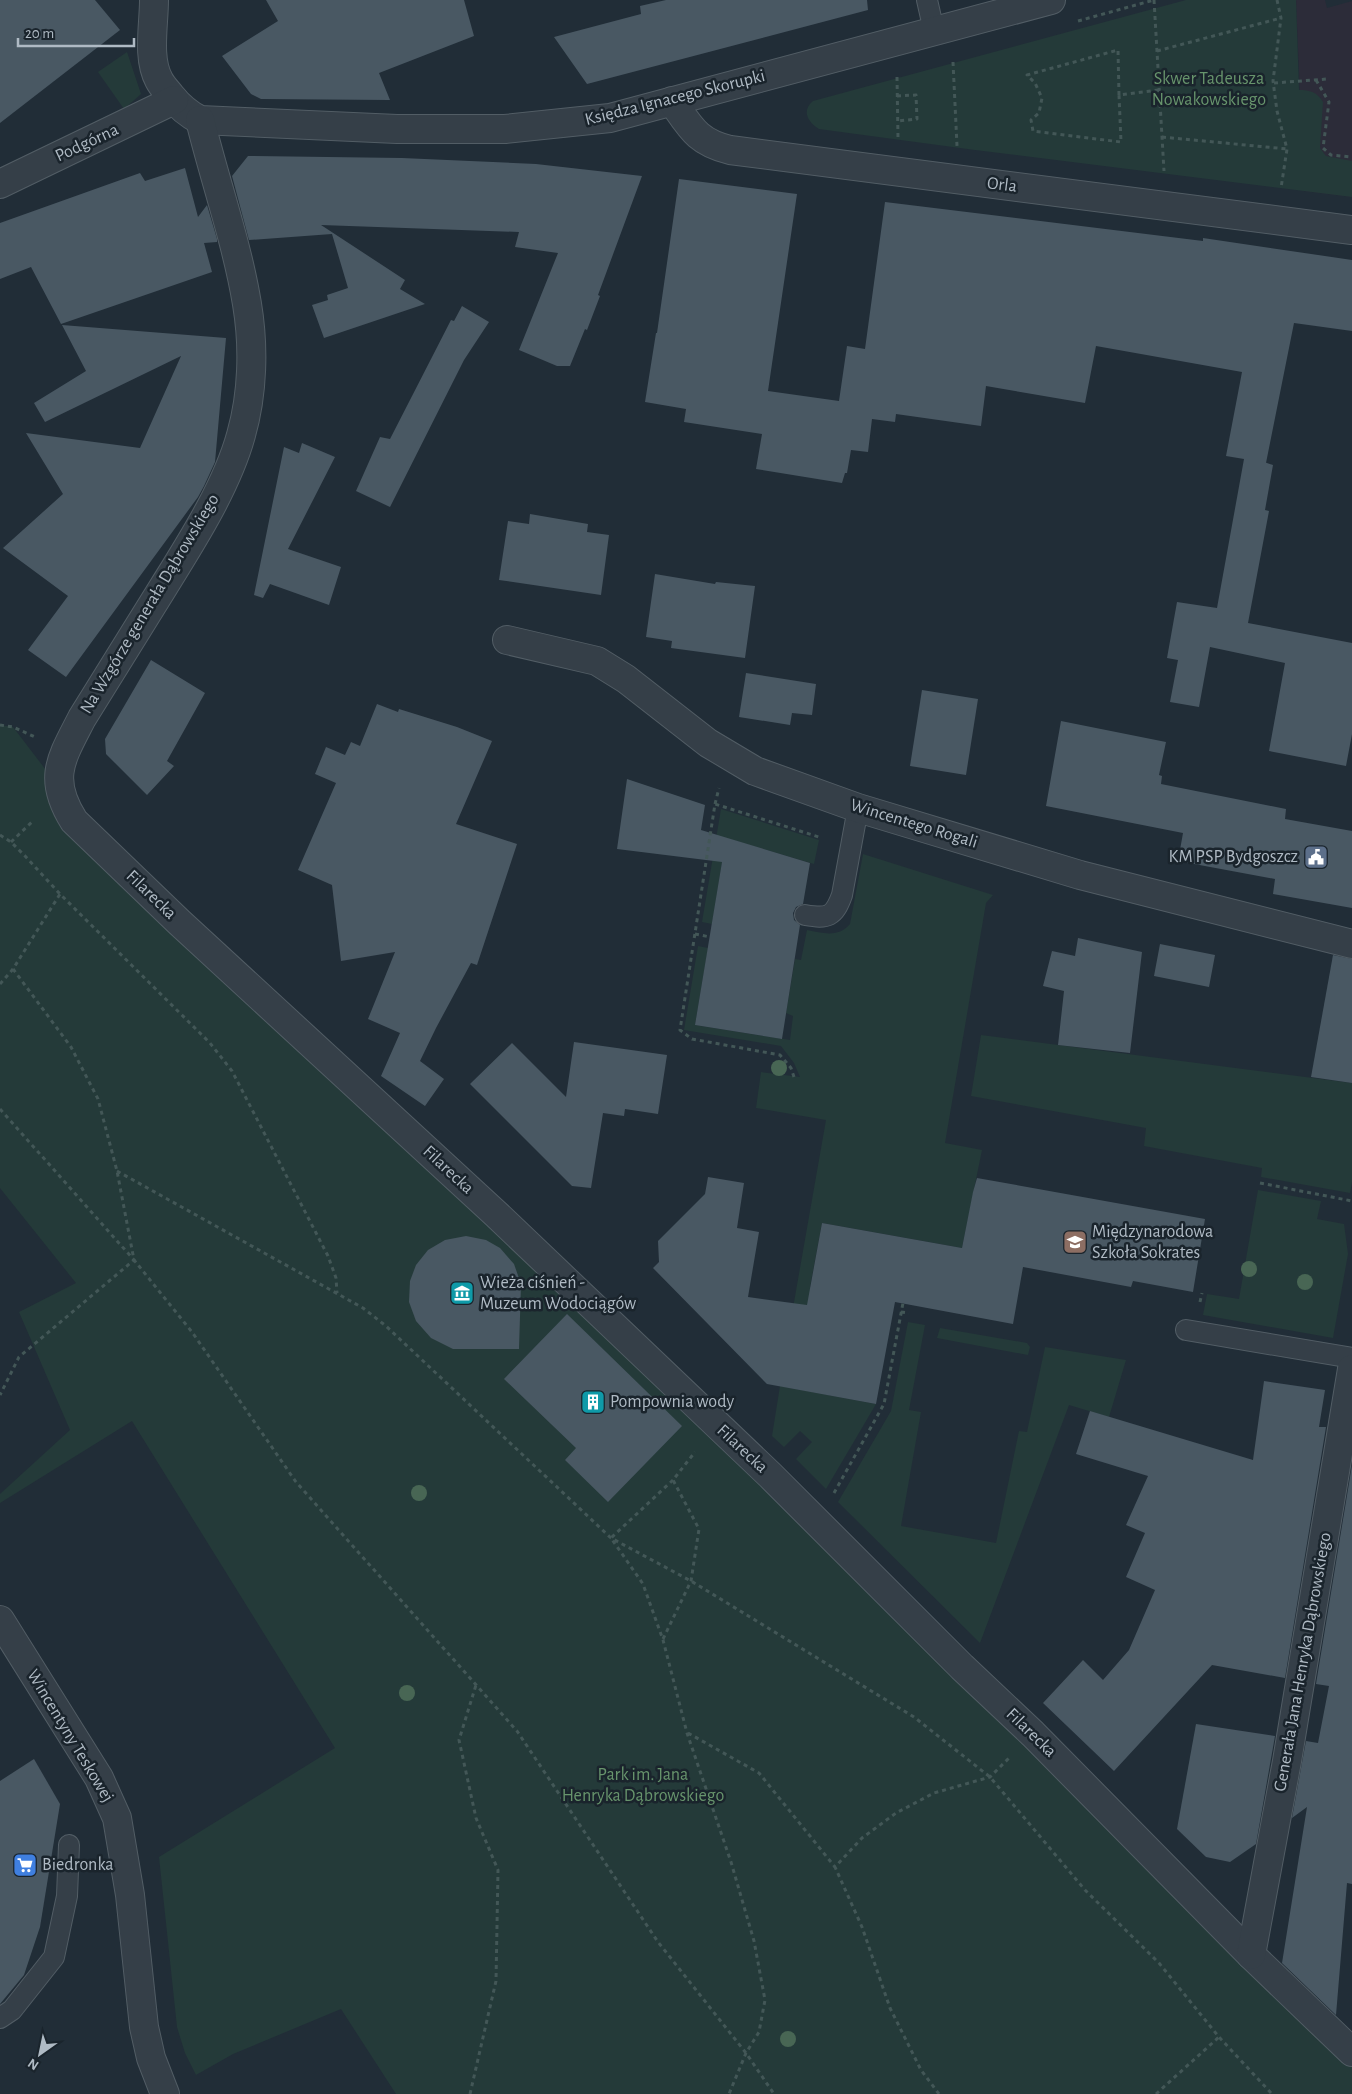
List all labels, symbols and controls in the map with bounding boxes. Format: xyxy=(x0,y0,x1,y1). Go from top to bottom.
scale bar xyxy=(18,15,134,47)
text: 20 m xyxy=(25,26,54,41)
street label: Księdza Ignacego Skorupki xyxy=(583,67,767,129)
park label: Skwer Tadeusza Nowakowskiego xyxy=(1152,70,1266,109)
street label: Podgórna xyxy=(53,121,121,165)
street label: Orla xyxy=(986,174,1018,196)
street label: Na Wzgórze generała Dąbrowskiego xyxy=(77,491,223,717)
street label: Wincentego Rogali xyxy=(848,796,980,852)
public building icon: KM PSP Bydgoszcz xyxy=(1303,844,1329,870)
place label: KM PSP Bydgoszcz xyxy=(1169,848,1298,866)
street label: Filarecka xyxy=(122,867,180,923)
street label: Filarecka xyxy=(419,1142,477,1198)
place label: Międzynarodowa Szkoła Sokrates xyxy=(1092,1223,1213,1262)
school or university icon: Międzynarodowa Szkoła Sokrates xyxy=(1062,1229,1088,1255)
place label: Wieża ciśnień - Muzeum Wodociągów xyxy=(480,1274,636,1313)
museum icon: Wieża ciśnień - Muzeum Wodociągów xyxy=(449,1280,475,1306)
building icon: Pompownia wody xyxy=(580,1389,606,1415)
place label: Pompownia wody xyxy=(610,1393,734,1411)
street label: Filarecka xyxy=(713,1421,771,1477)
street label: Generała Jana Henryka Dąbrowskiego xyxy=(1271,1531,1335,1793)
street label: Wincentyny Teskowej xyxy=(23,1667,117,1805)
street label: Filarecka xyxy=(1002,1705,1060,1761)
park label: Park im. Jana Henryka Dąbrowskiego xyxy=(562,1766,725,1805)
supermarket icon: Biedronka xyxy=(12,1852,38,1878)
place label: Biedronka xyxy=(42,1856,114,1874)
north arrow xyxy=(15,2029,65,2079)
text: N xyxy=(26,2056,41,2073)

